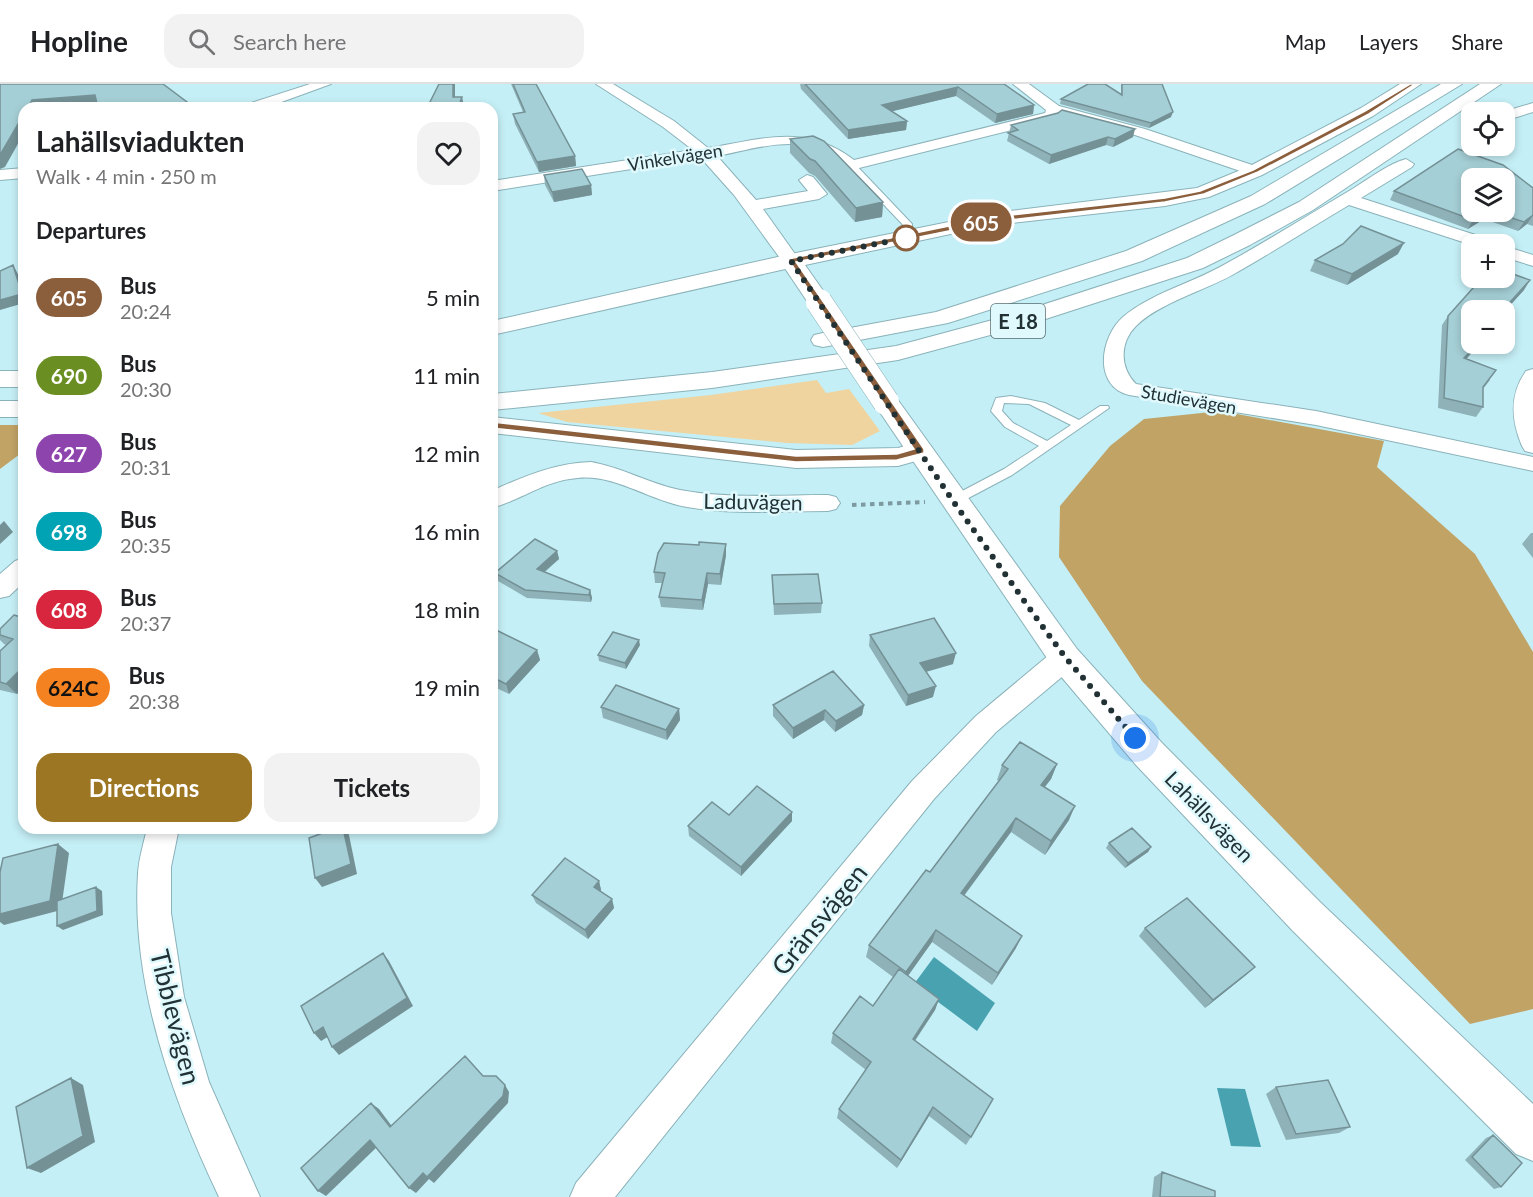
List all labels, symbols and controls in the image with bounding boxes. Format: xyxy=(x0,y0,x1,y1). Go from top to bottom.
search box xyxy=(164,14,584,68)
text: Hopline xyxy=(30,24,128,58)
icon: search xyxy=(185,25,218,58)
text: Search here xyxy=(233,28,346,55)
text: Map xyxy=(1285,29,1326,54)
text: Layers xyxy=(1359,29,1418,54)
text: Share xyxy=(1451,29,1503,54)
map controls xyxy=(1461,102,1515,354)
button: locate xyxy=(1461,102,1515,156)
button: heart xyxy=(417,122,480,185)
text: Lahällsviadukten xyxy=(36,124,245,158)
street label: Vinkelvägen xyxy=(626,139,724,175)
text: Walk · 4 min · 250 m xyxy=(36,164,217,188)
button: layers xyxy=(1461,168,1515,222)
line badge: 605 xyxy=(946,202,1016,242)
text: 605 xyxy=(963,210,999,235)
text: Departures xyxy=(36,217,146,244)
unlabelled marker xyxy=(893,225,919,251)
button: + xyxy=(1461,234,1515,288)
text: Bus xyxy=(120,272,156,299)
text: 5 min xyxy=(426,284,480,311)
text: 605 xyxy=(51,285,87,310)
text: 20:24 xyxy=(120,299,171,323)
button: − xyxy=(1461,300,1515,354)
road number: E 18 xyxy=(991,304,1045,338)
text: Bus xyxy=(120,350,156,377)
text: 11 min xyxy=(413,362,480,389)
text: 690 xyxy=(51,363,87,388)
text: 20:30 xyxy=(120,377,171,401)
street label: Studievägen xyxy=(1140,380,1238,418)
text: Bus xyxy=(120,428,156,455)
text: 12 min xyxy=(413,440,480,467)
text: 627 xyxy=(51,441,87,466)
text: 20:31 xyxy=(120,455,171,479)
street label: Laduvägen xyxy=(703,488,803,514)
text: Bus xyxy=(120,506,156,533)
text: 16 min xyxy=(413,518,480,545)
text: 698 xyxy=(51,519,87,544)
text: 20:35 xyxy=(120,533,171,557)
text: Bus xyxy=(120,584,156,611)
text: 18 min xyxy=(413,596,480,623)
text: 608 xyxy=(51,597,87,622)
text: 20:37 xyxy=(120,611,171,635)
text: Bus xyxy=(128,662,165,689)
text: 19 min xyxy=(413,674,480,701)
text: 624C xyxy=(48,675,98,700)
text: 20:38 xyxy=(128,689,180,713)
your location xyxy=(1120,723,1150,753)
button: Directions xyxy=(36,753,252,822)
button: Tickets xyxy=(264,753,480,822)
street label: Lahällsvägen xyxy=(1160,765,1260,867)
street label: Gränsvägen xyxy=(764,857,874,981)
street label: Tibblevägen xyxy=(144,946,208,1088)

